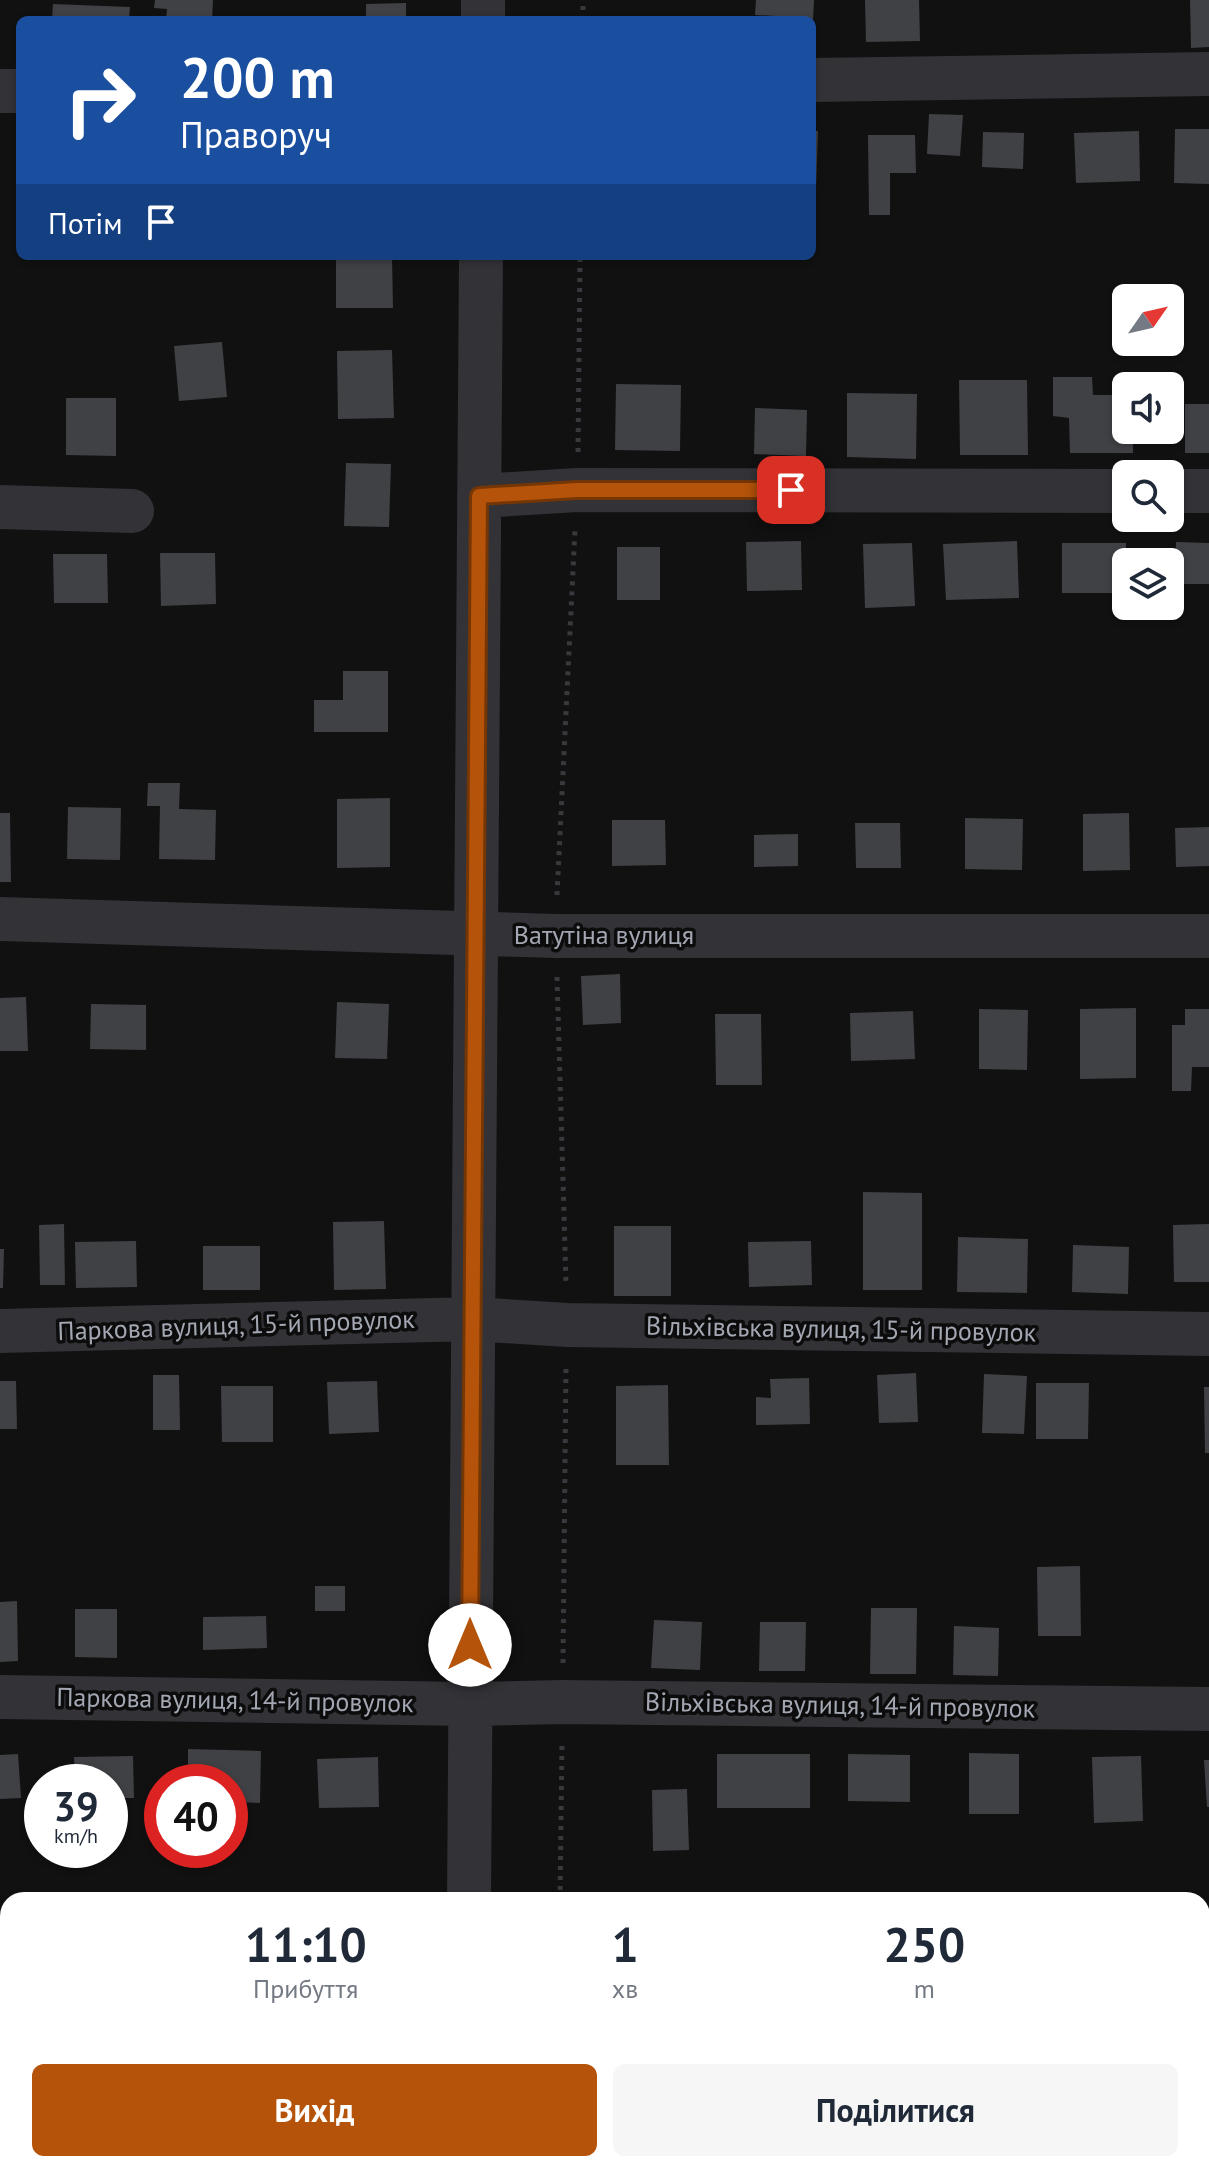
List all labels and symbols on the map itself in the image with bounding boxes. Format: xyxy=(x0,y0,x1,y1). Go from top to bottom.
north arrow xyxy=(1112,284,1184,356)
pin xyxy=(757,456,825,524)
street label: Ватутіна вулиця xyxy=(514,918,694,951)
street label: Паркова вулиця, 15-й провулок xyxy=(57,1302,416,1347)
street label: Вільхівська вулиця, 15-й провулок xyxy=(646,1309,1037,1348)
position arrow xyxy=(428,1603,512,1687)
street label: Паркова вулиця, 14-й провулок xyxy=(56,1680,414,1719)
street label: Вільхівська вулиця, 14-й провулок xyxy=(645,1685,1036,1724)
speed limit sign: 40 xyxy=(144,1764,248,1868)

